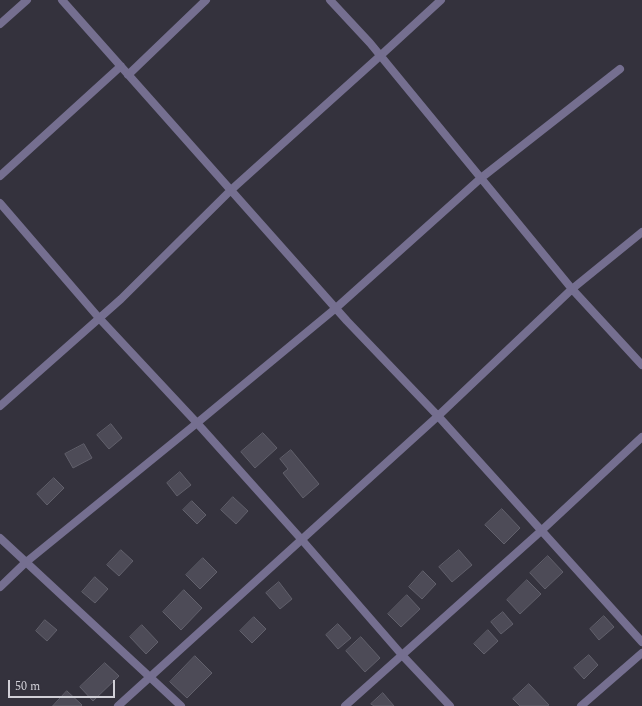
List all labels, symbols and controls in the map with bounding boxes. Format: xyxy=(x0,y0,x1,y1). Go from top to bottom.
scale bar xyxy=(10,672,117,698)
text: 50 m xyxy=(15,677,40,696)

